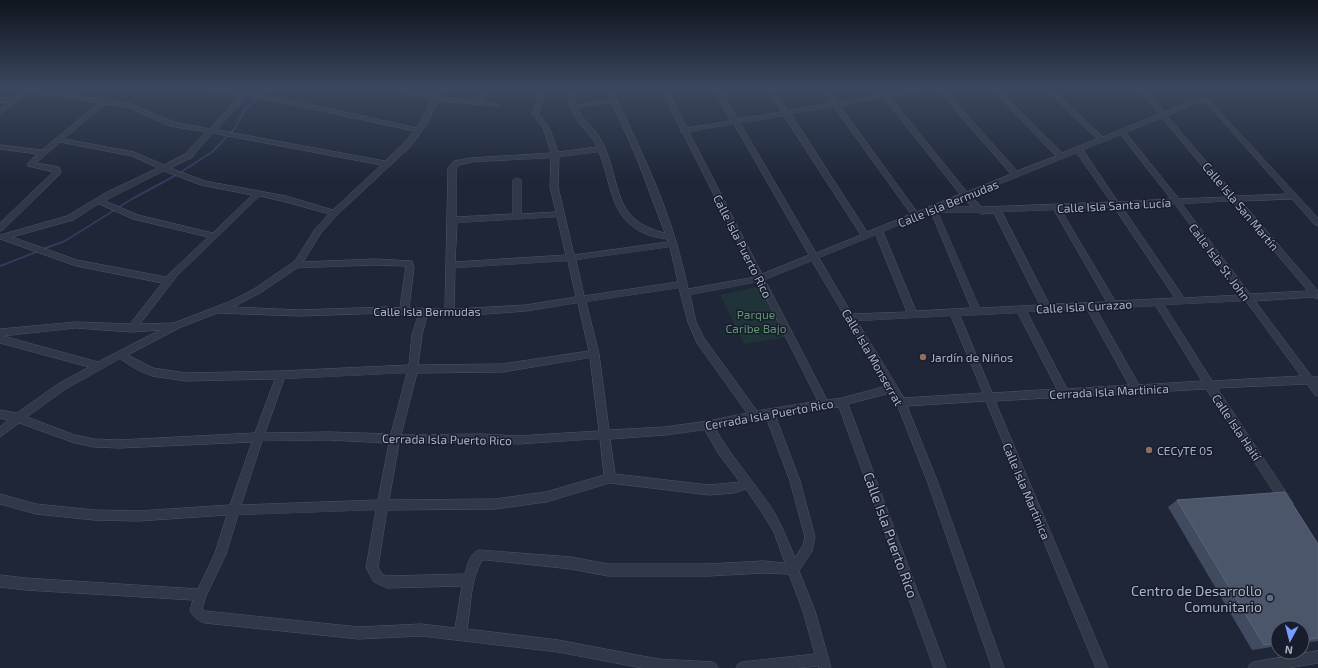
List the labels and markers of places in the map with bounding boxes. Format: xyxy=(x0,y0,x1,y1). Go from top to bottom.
place label: Jardín de Niños xyxy=(931,350,1013,364)
marker: Jardín de Niños xyxy=(918,352,928,362)
place label: CECyTE 05 xyxy=(1157,443,1213,457)
marker: CECyTE 05 xyxy=(1144,445,1154,455)
place label: Centro de Desarrollo Comunitario xyxy=(1131,582,1262,615)
marker: Centro de Desarrollo Comunitario xyxy=(1265,593,1275,603)

